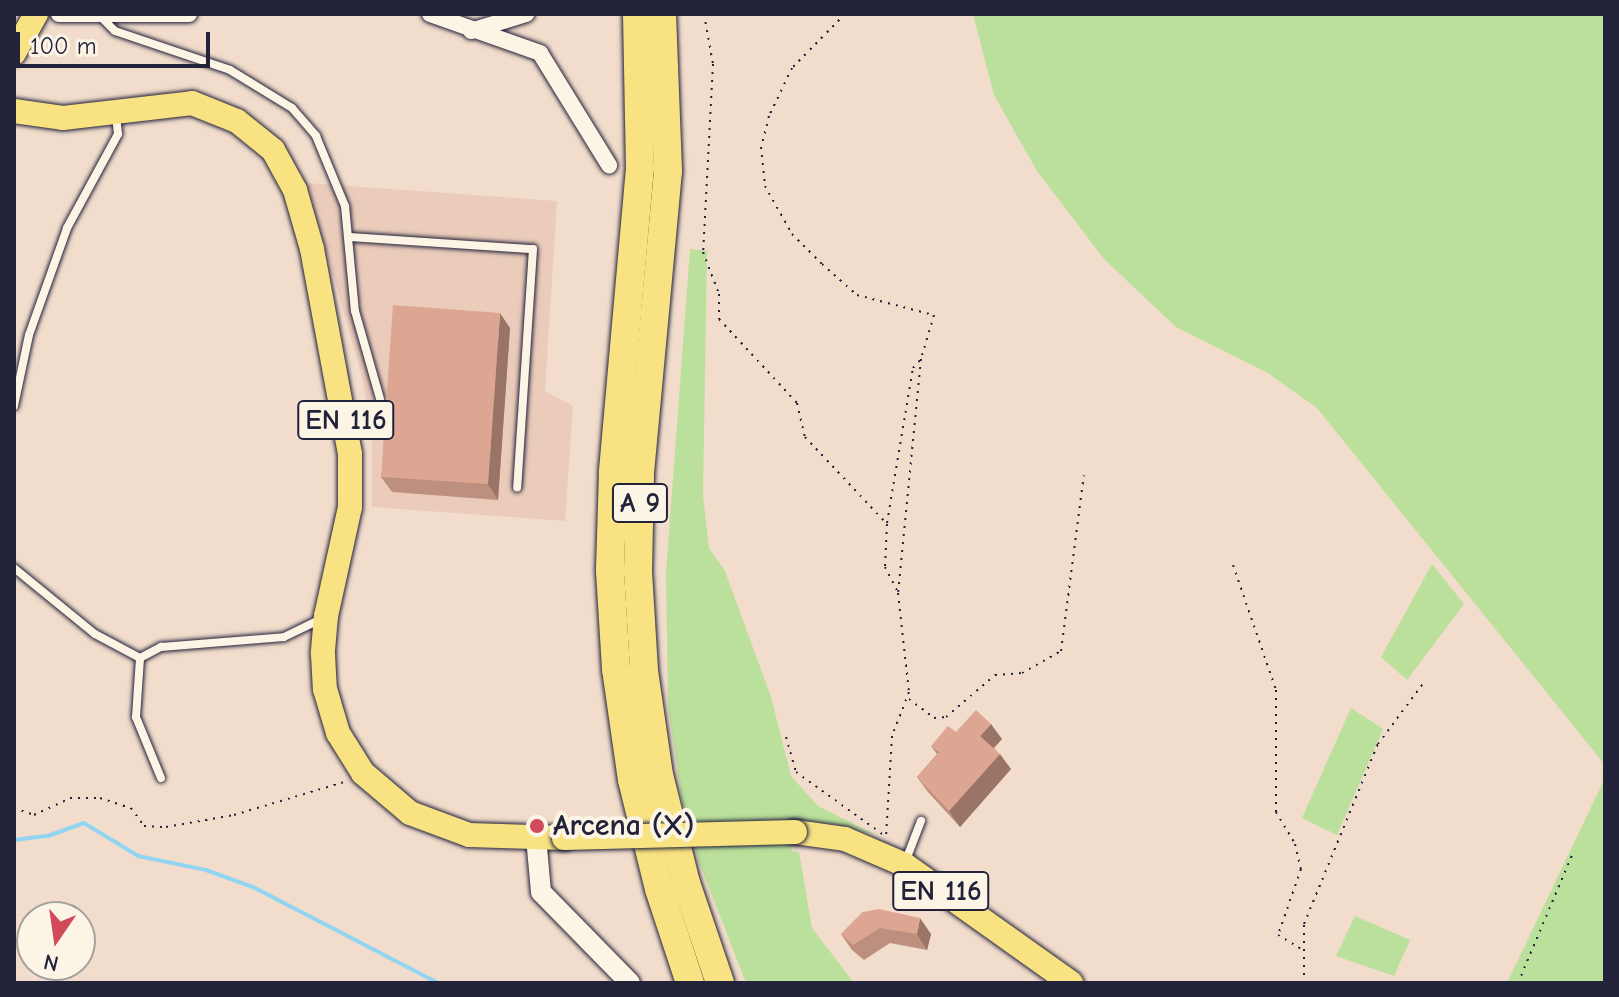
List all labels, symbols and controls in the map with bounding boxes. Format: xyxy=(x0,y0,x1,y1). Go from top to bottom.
scale bar xyxy=(20,16,214,66)
text: 100 m xyxy=(30,32,97,60)
road number: EN 116 xyxy=(296,396,396,444)
road number: A 9 xyxy=(610,479,670,527)
place label: Arcena (X) xyxy=(553,808,694,844)
marker: Arcena (X) xyxy=(528,817,546,835)
road number: EN 116 xyxy=(891,867,991,915)
north arrow xyxy=(16,901,96,981)
text: N xyxy=(41,948,61,977)

